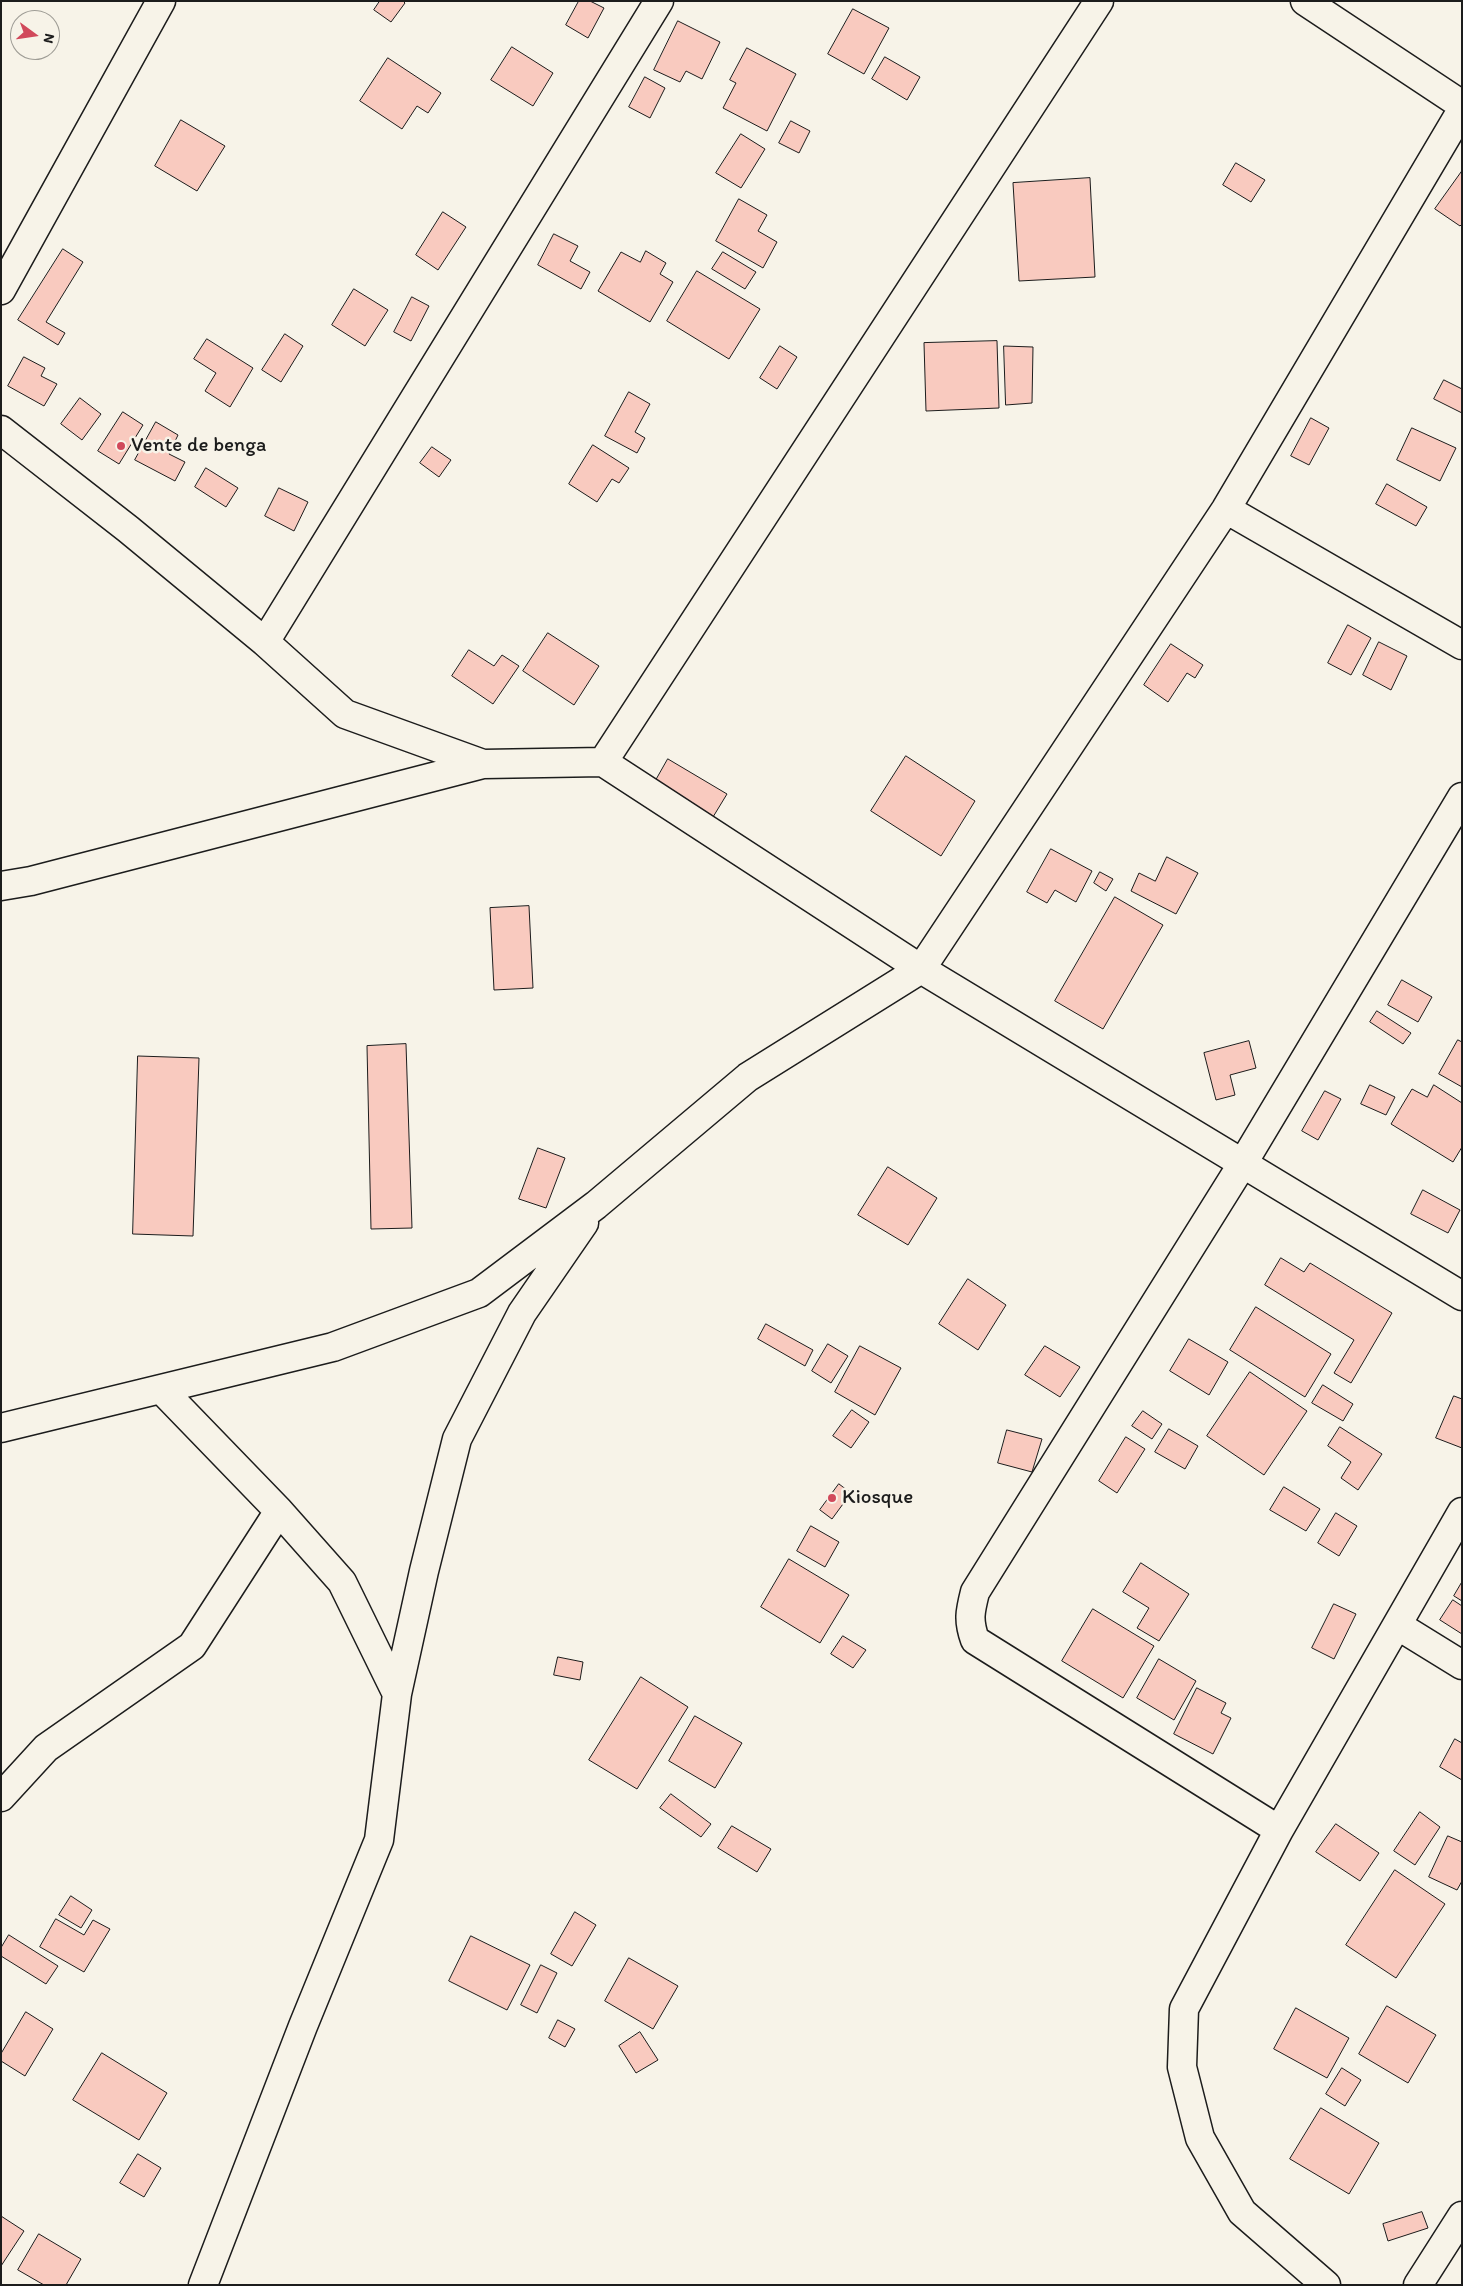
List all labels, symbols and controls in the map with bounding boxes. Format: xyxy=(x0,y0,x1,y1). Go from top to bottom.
north arrow xyxy=(10,10,60,60)
text: N xyxy=(40,32,58,45)
place label: Vente de benga xyxy=(131,433,266,459)
marker: Vente de benga xyxy=(115,440,127,452)
place label: Kiosque xyxy=(842,1485,913,1511)
marker: Kiosque xyxy=(826,1492,838,1504)

